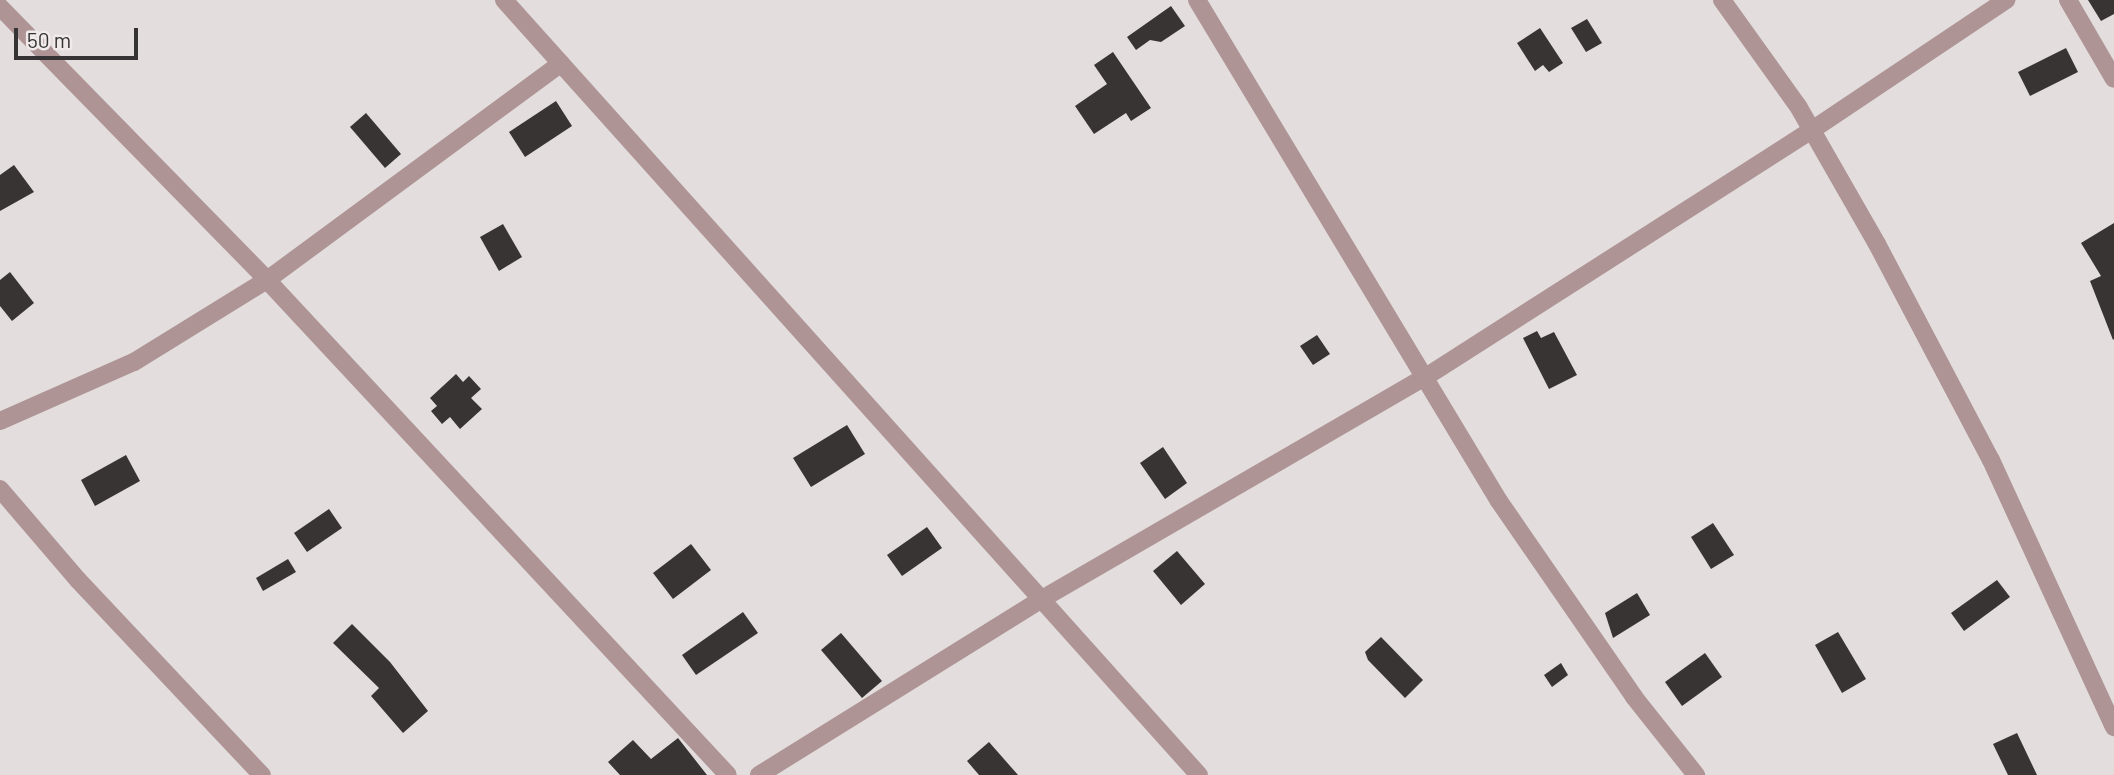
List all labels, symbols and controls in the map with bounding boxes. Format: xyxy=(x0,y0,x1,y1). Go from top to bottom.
scale bar xyxy=(18,14,142,58)
text: 50 m xyxy=(27,27,71,52)

